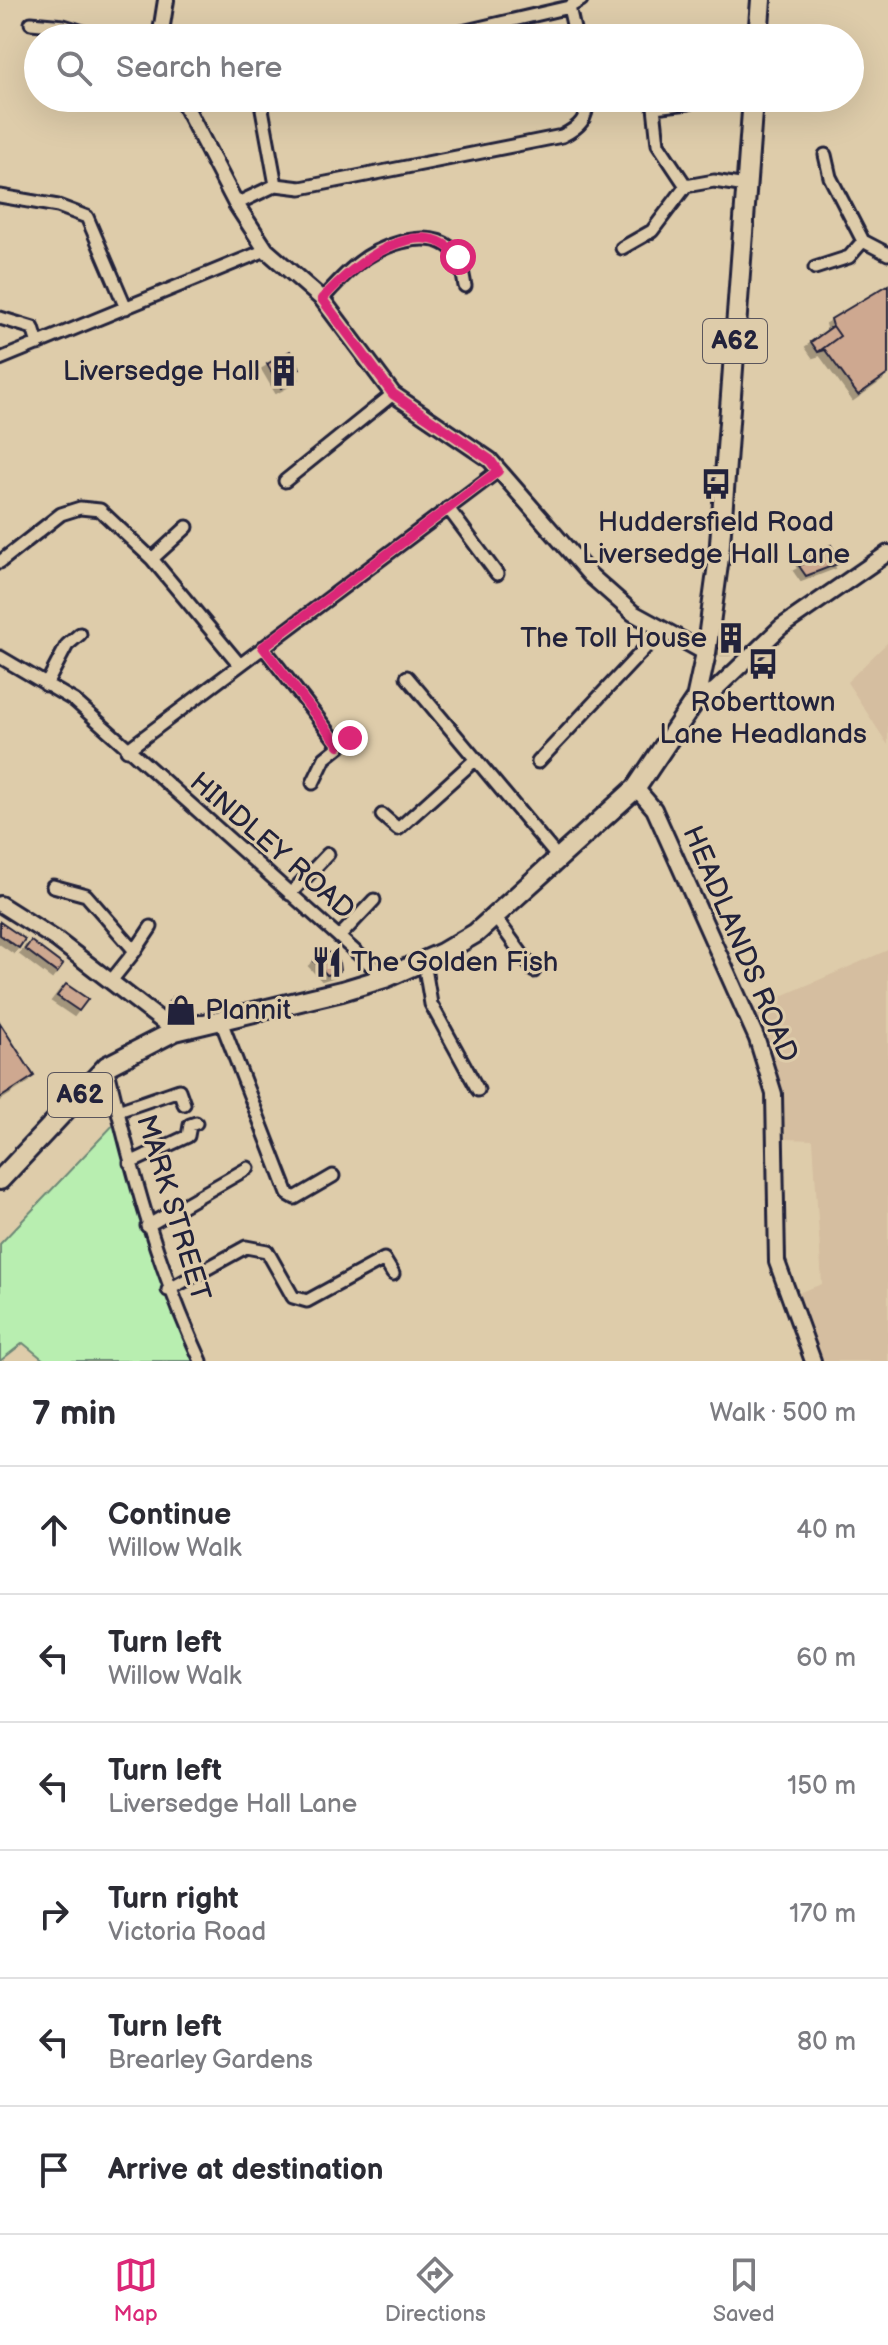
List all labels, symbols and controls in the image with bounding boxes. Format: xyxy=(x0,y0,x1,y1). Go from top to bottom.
search box xyxy=(24,24,864,112)
icon: search xyxy=(52,46,96,90)
text: Search here xyxy=(116,50,282,86)
route start xyxy=(440,239,476,275)
road number: A62 xyxy=(703,319,767,363)
building icon: Liversedge Hall xyxy=(267,354,301,388)
place label: Liversedge Hall xyxy=(63,355,260,388)
bus stop icon: Huddersfield Road Liversedge Hall Lane xyxy=(699,467,733,501)
place label: Huddersfield Road Liversedge Hall Lane xyxy=(582,506,850,571)
building icon: The Toll House xyxy=(714,621,748,655)
place label: The Toll House xyxy=(520,622,707,655)
bus stop icon: Roberttown Lane Headlands xyxy=(746,647,780,681)
place label: Roberttown Lane Headlands xyxy=(659,686,867,751)
route end xyxy=(332,720,368,756)
street label: HINDLEY ROAD xyxy=(183,766,361,926)
street label: HEADLANDS ROAD xyxy=(675,821,805,1067)
restaurant icon: The Golden Fish xyxy=(310,945,344,979)
place label: The Golden Fish xyxy=(351,946,558,979)
shop icon: Plannit xyxy=(164,993,198,1027)
place label: Plannit xyxy=(205,994,292,1027)
road number: A62 xyxy=(48,1073,112,1117)
street label: MARK STREET xyxy=(129,1111,217,1305)
text: 7 min xyxy=(32,1393,116,1434)
text: Walk · 500 m xyxy=(710,1398,856,1429)
text: Continue xyxy=(108,1497,231,1533)
icon: ahead xyxy=(32,1508,76,1552)
text: 40 m xyxy=(796,1515,856,1546)
text: Willow Walk xyxy=(108,1533,241,1564)
text: Turn left xyxy=(108,1625,222,1661)
icon: left xyxy=(32,1636,76,1680)
text: 60 m xyxy=(796,1643,856,1674)
text: Willow Walk xyxy=(108,1661,241,1692)
text: Turn left xyxy=(108,1753,222,1789)
icon: left xyxy=(32,1764,76,1808)
text: 150 m xyxy=(787,1771,856,1802)
text: Liversedge Hall Lane xyxy=(108,1789,357,1820)
text: Turn right xyxy=(108,1881,239,1917)
icon: right xyxy=(32,1892,76,1936)
text: 170 m xyxy=(789,1899,856,1930)
text: Victoria Road xyxy=(108,1917,266,1948)
text: Turn left xyxy=(108,2009,222,2045)
icon: left xyxy=(32,2020,76,2064)
text: 80 m xyxy=(797,2027,856,2058)
text: Brearley Gardens xyxy=(108,2045,313,2076)
icon: arrive xyxy=(32,2148,76,2192)
text: Arrive at destination xyxy=(108,2152,384,2188)
tab: Map xyxy=(113,2253,158,2328)
tab: Directions xyxy=(385,2253,486,2328)
tab: Saved xyxy=(713,2253,775,2328)

